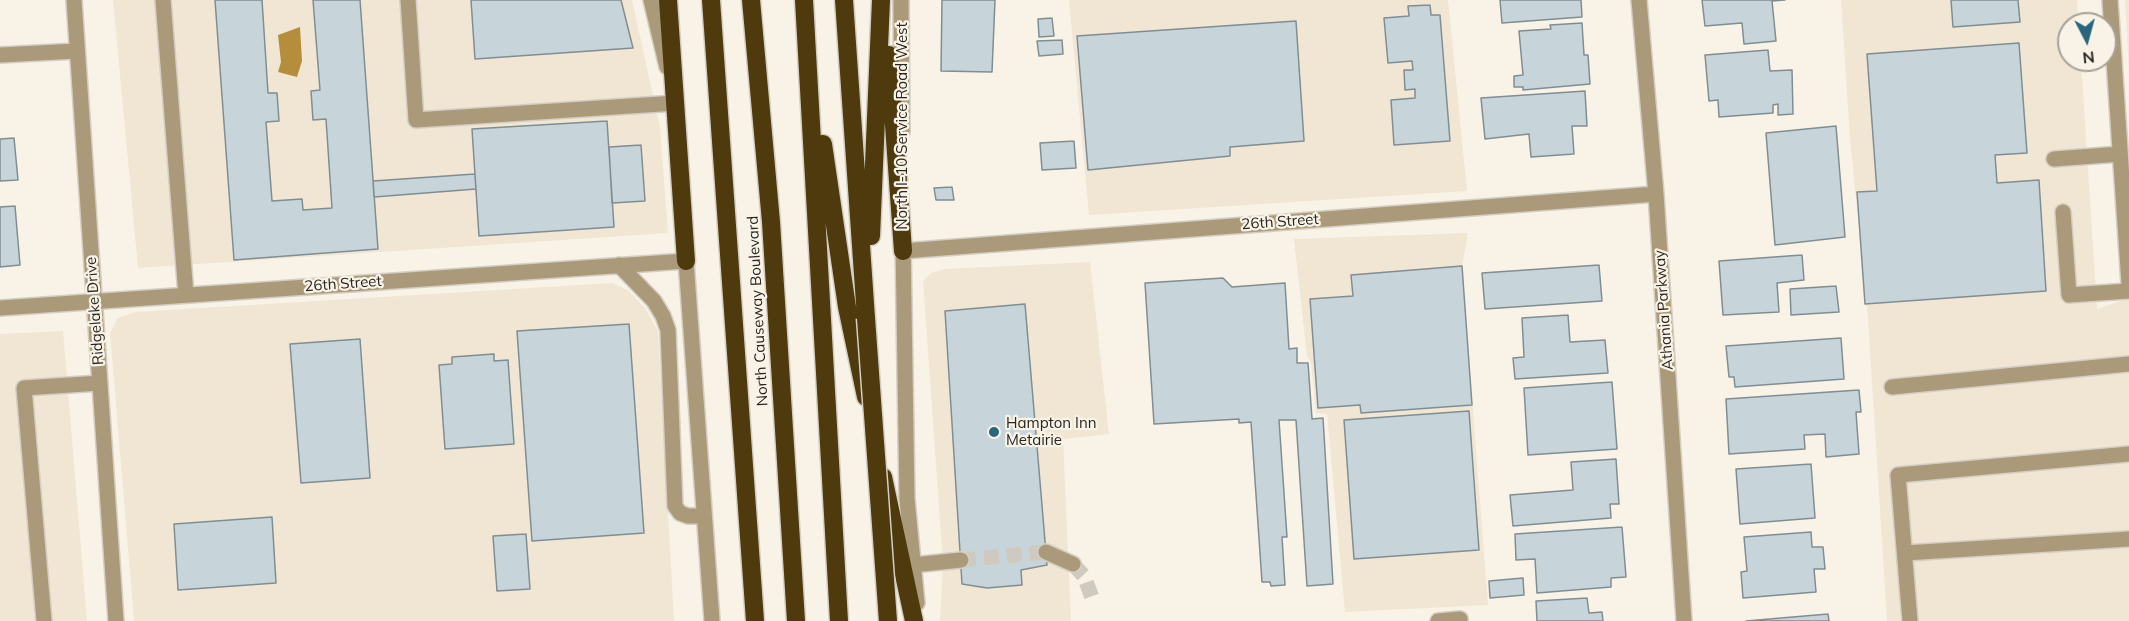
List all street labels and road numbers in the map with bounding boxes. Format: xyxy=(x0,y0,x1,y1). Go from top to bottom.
street label: North I-10 Service Road West xyxy=(893,22,911,230)
street label: 26th Street xyxy=(1241,210,1319,234)
street label: North Causeway Boulevard xyxy=(744,215,772,407)
street label: Athania Parkway xyxy=(1651,249,1677,371)
street label: Ridgelake Drive xyxy=(82,256,108,366)
street label: 26th Street xyxy=(304,272,382,296)

